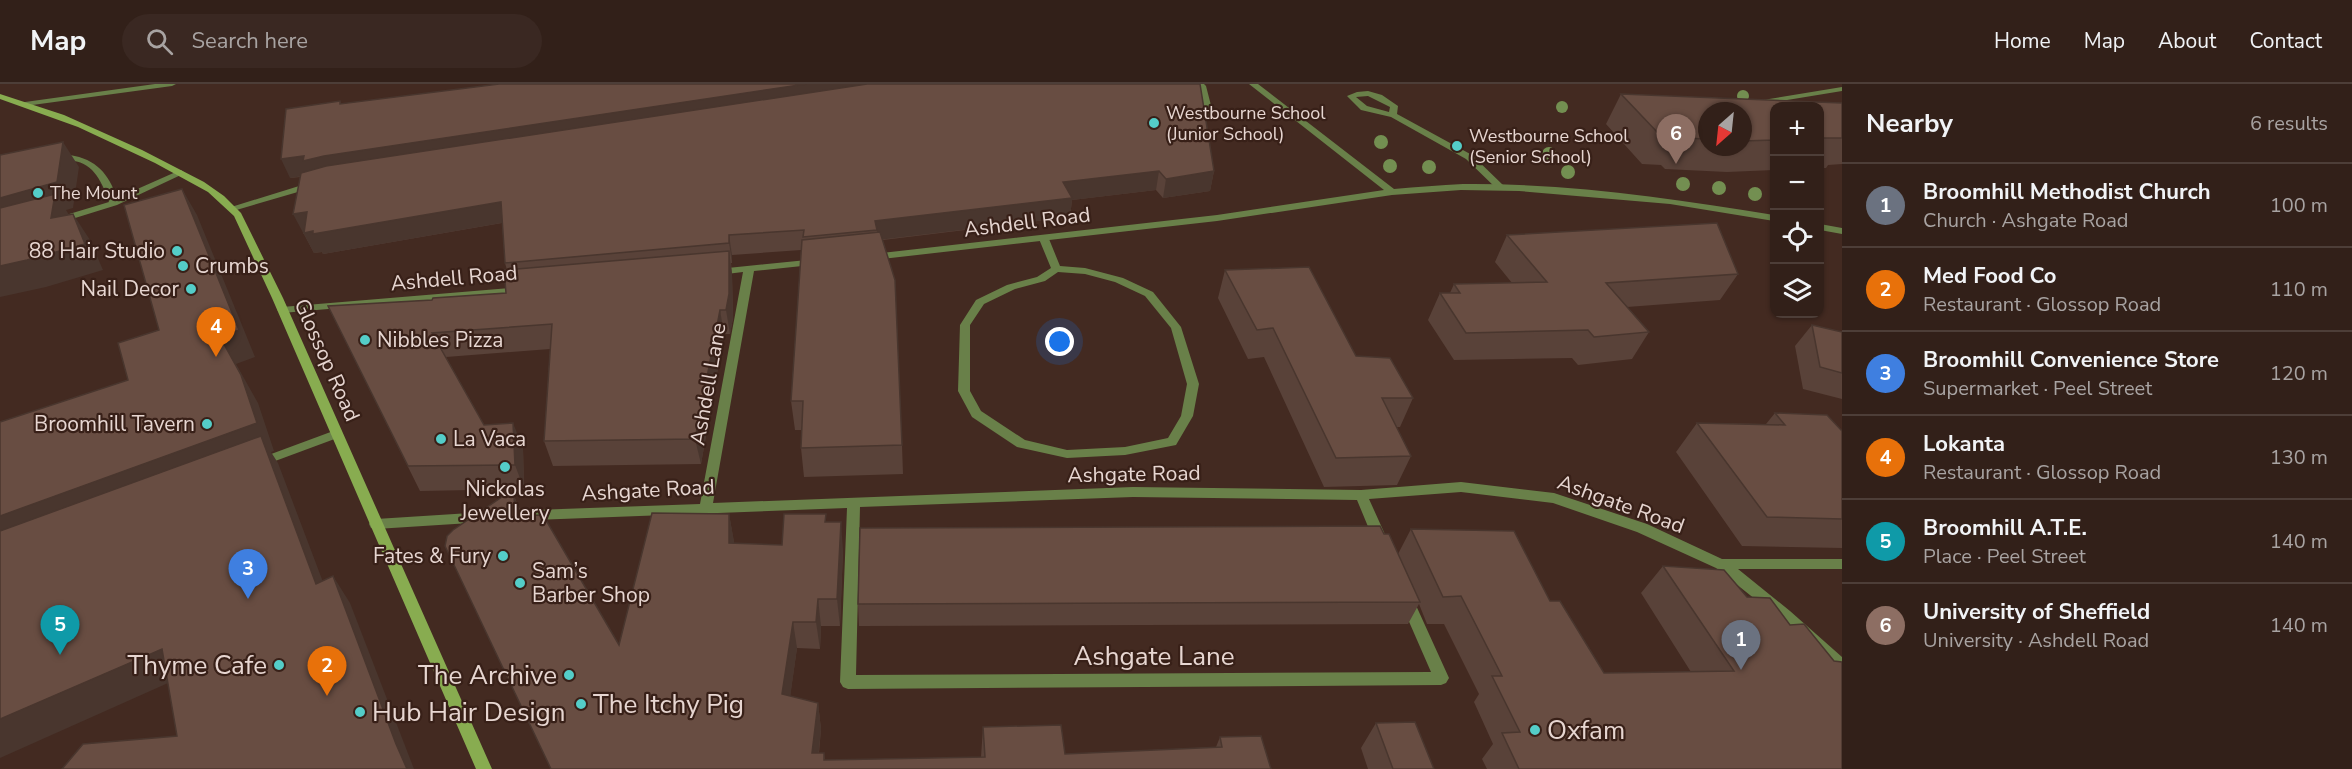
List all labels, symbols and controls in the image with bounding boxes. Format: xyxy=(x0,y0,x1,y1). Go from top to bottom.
search box xyxy=(122,14,542,68)
text: Map xyxy=(30,22,86,60)
icon: search xyxy=(143,25,176,58)
text: Search here xyxy=(191,26,308,56)
text: Home xyxy=(1994,27,2051,55)
text: Map xyxy=(2084,27,2125,55)
text: About xyxy=(2158,27,2216,55)
text: Contact xyxy=(2249,27,2322,55)
place label: Westbourne School (Junior School) xyxy=(1166,101,1326,146)
north arrow xyxy=(1698,102,1752,156)
map controls xyxy=(1770,102,1824,318)
button: + xyxy=(1770,102,1824,156)
text: Nearby xyxy=(1866,106,1953,141)
text: 6 results xyxy=(2250,110,2328,137)
pin: 6 xyxy=(1656,115,1696,164)
marker: Westbourne School (Junior School) xyxy=(1147,116,1161,130)
place label: Westbourne School (Senior School) xyxy=(1469,124,1629,169)
marker: Westbourne School (Senior School) xyxy=(1450,139,1464,153)
button: − xyxy=(1770,156,1824,210)
text: Broomhill Methodist Church xyxy=(1923,177,2211,207)
place label: The Mount xyxy=(50,181,138,205)
marker: The Mount xyxy=(31,186,45,200)
text: 1 xyxy=(1880,192,1892,219)
text: 100 m xyxy=(2270,192,2328,219)
street label: Ashdell Road xyxy=(962,200,1092,244)
text: Church · Ashgate Road xyxy=(1923,207,2129,234)
button: locate xyxy=(1770,210,1824,264)
place label: 88 Hair Studio xyxy=(29,237,165,265)
marker: 88 Hair Studio xyxy=(170,244,184,258)
place label: Crumbs xyxy=(195,252,269,280)
marker: Crumbs xyxy=(176,259,190,273)
street label: Ashdell Road xyxy=(389,259,519,297)
text: Med Food Co xyxy=(1923,261,2056,291)
button: layers xyxy=(1770,264,1824,318)
place label: Nail Decor xyxy=(80,275,179,303)
text: 2 xyxy=(1880,276,1892,303)
text: 110 m xyxy=(2270,276,2328,303)
marker: Nail Decor xyxy=(184,282,198,296)
text: Restaurant · Glossop Road xyxy=(1923,291,2161,318)
street label: Glossop Road xyxy=(287,294,367,426)
pin: 4 xyxy=(196,308,236,357)
street label: Ashdell Lane xyxy=(683,320,733,448)
place label: Nibbles Pizza xyxy=(377,326,503,354)
your location xyxy=(1045,327,1074,356)
marker: Nibbles Pizza xyxy=(358,333,372,347)
text: Broomhill Convenience Store xyxy=(1923,345,2219,375)
text: 3 xyxy=(1880,360,1892,387)
text: 120 m xyxy=(2270,360,2328,387)
text: Supermarket · Peel Street xyxy=(1923,375,2152,402)
place label: Broomhill Tavern xyxy=(34,410,195,438)
marker: Broomhill Tavern xyxy=(200,417,214,431)
place label: La Vaca xyxy=(453,425,526,453)
text: Lokanta xyxy=(1923,429,2005,459)
marker: La Vaca xyxy=(434,432,448,446)
text: 4 xyxy=(1880,444,1892,471)
text: 130 m xyxy=(2270,444,2328,471)
street label: Ashgate Road xyxy=(1067,459,1201,489)
text: Restaurant · Glossop Road xyxy=(1923,459,2161,486)
marker: Nickolas Jewellery xyxy=(498,460,512,474)
street label: Ashgate Road xyxy=(1554,468,1688,540)
street label: Ashgate Road xyxy=(581,473,715,507)
place label: Nickolas Jewellery xyxy=(460,475,550,527)
text: Broomhill A.T.E. xyxy=(1923,513,2087,543)
text: 5 xyxy=(1880,528,1892,555)
text: 140 m xyxy=(2270,528,2328,555)
place label: Fates & Fury xyxy=(373,542,491,570)
text: Place · Peel Street xyxy=(1923,543,2086,570)
marker: Fates & Fury xyxy=(496,549,510,563)
pin: 3 xyxy=(228,550,268,599)
place label: Sam’s Barber Shop xyxy=(532,557,650,609)
marker: Sam’s Barber Shop xyxy=(513,576,527,590)
text: University of Sheffield xyxy=(1923,597,2150,627)
pin: 5 xyxy=(40,606,80,655)
text: 6 xyxy=(1880,612,1892,639)
text: 140 m xyxy=(2270,612,2328,639)
pin: 1 xyxy=(1722,620,1760,670)
text: University · Ashdell Road xyxy=(1923,627,2149,654)
street label: Ashgate Lane xyxy=(1073,639,1235,674)
pin: 2 xyxy=(308,646,346,696)
place label: Thyme Cafe xyxy=(128,648,267,683)
marker: Thyme Cafe xyxy=(272,658,286,672)
place label: The Archive xyxy=(418,658,557,693)
marker: The Archive xyxy=(562,668,576,682)
place label: The Itchy Pig xyxy=(593,687,744,722)
place label: Hub Hair Design xyxy=(372,695,565,730)
marker: The Itchy Pig xyxy=(574,697,588,711)
marker: Hub Hair Design xyxy=(353,705,367,719)
place label: Oxfam xyxy=(1547,713,1625,748)
marker: Oxfam xyxy=(1528,723,1542,737)

